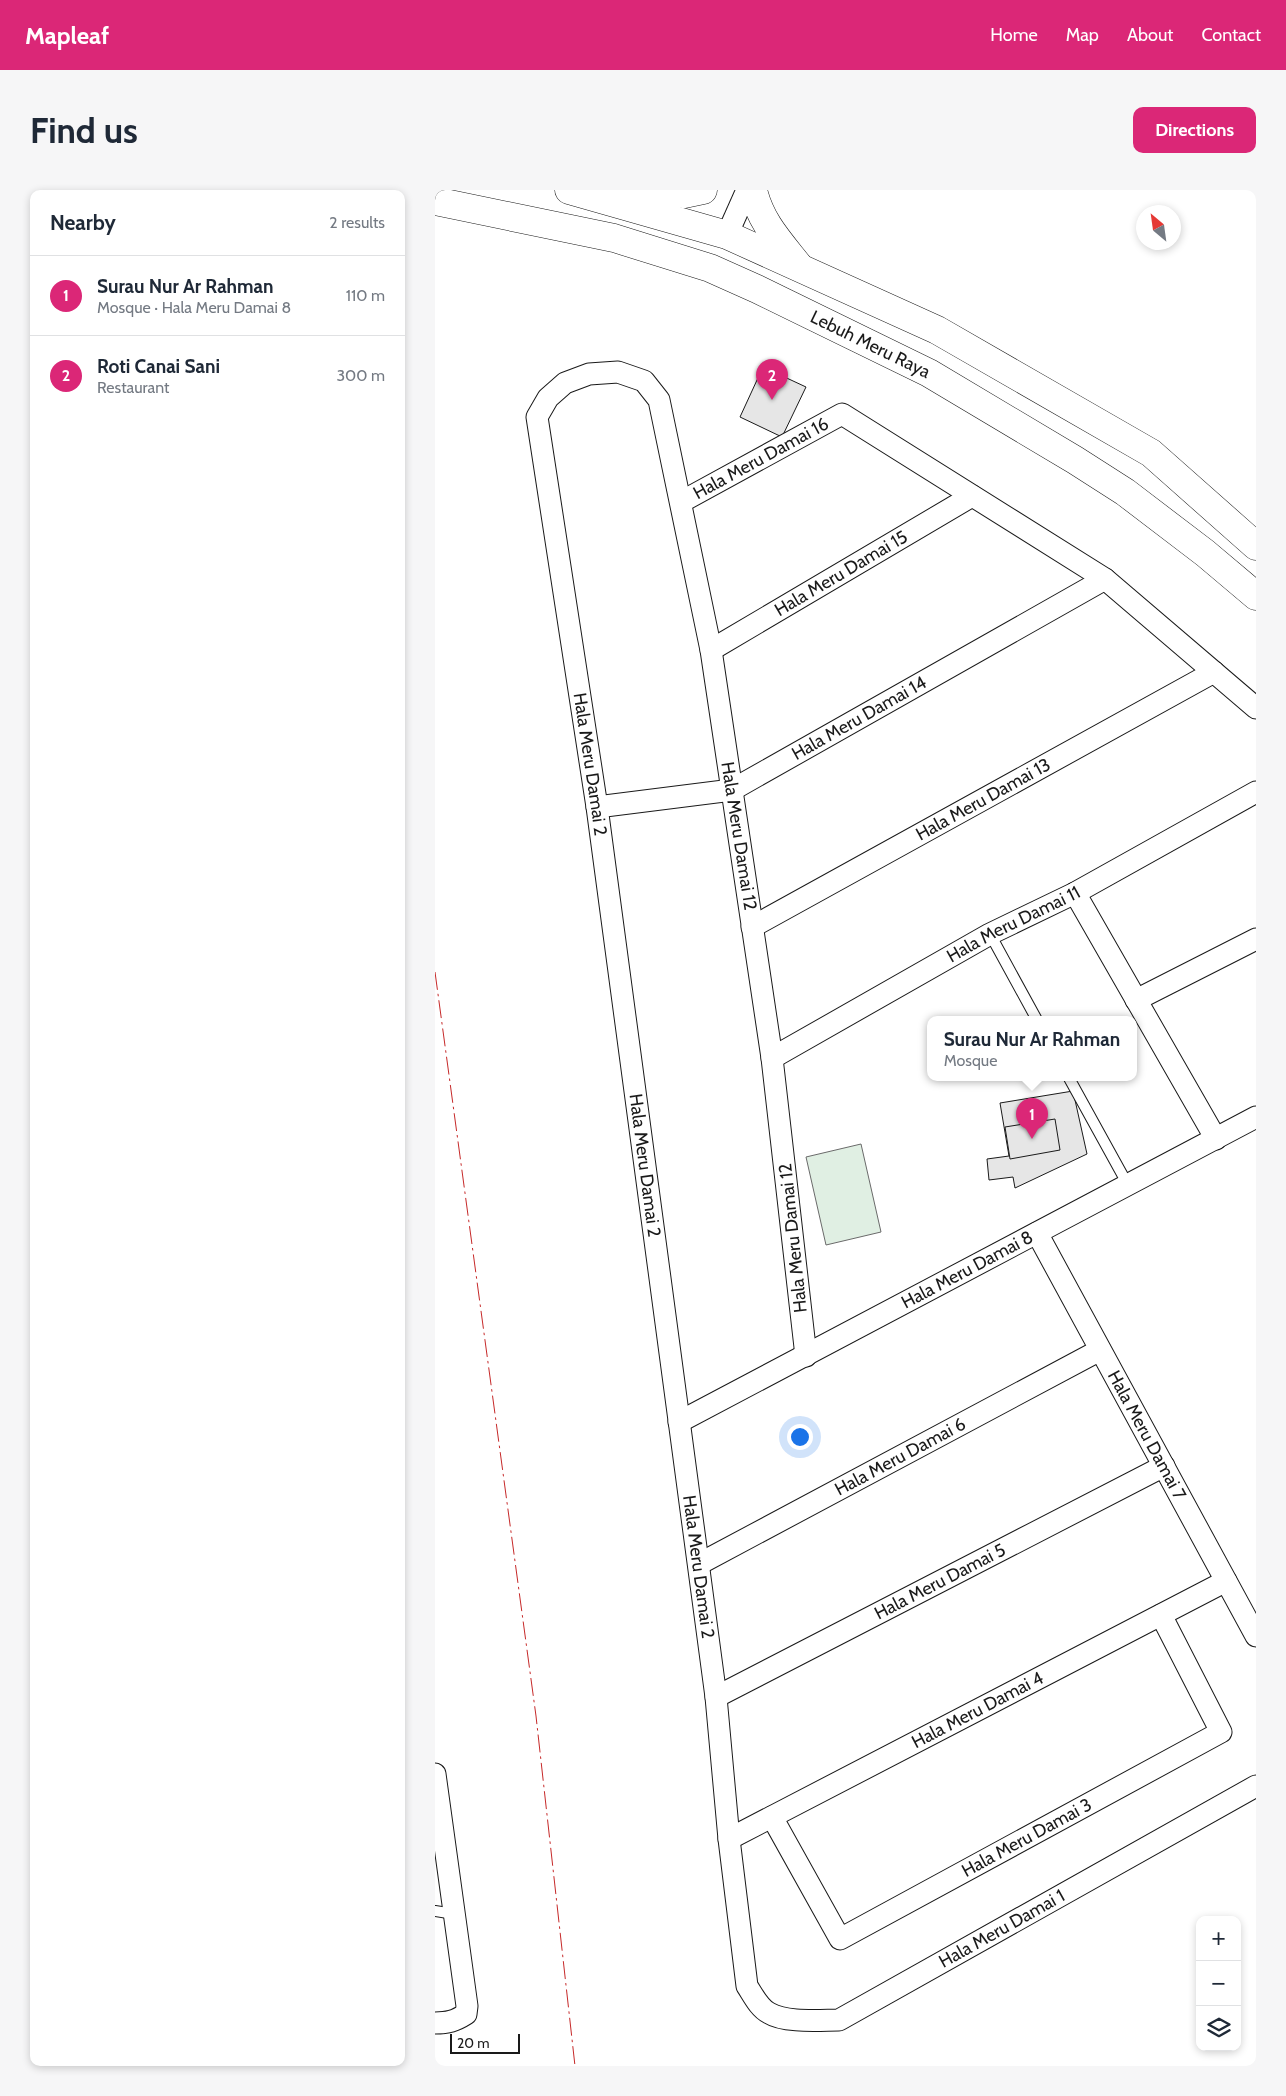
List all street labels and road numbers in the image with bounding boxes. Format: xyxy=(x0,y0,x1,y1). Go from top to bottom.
street label: Lebuh Meru Raya xyxy=(807,306,934,383)
street label: Hala Meru Damai 16 xyxy=(689,412,832,504)
street label: Hala Meru Damai 15 xyxy=(771,526,911,621)
street label: Hala Meru Damai 14 xyxy=(788,671,930,765)
street label: Hala Meru Damai 2 xyxy=(569,691,612,837)
street label: Hala Meru Damai 13 xyxy=(912,753,1054,845)
street label: Hala Meru Damai 12 xyxy=(716,760,762,912)
street label: Hala Meru Damai 11 xyxy=(943,881,1084,967)
street label: Hala Meru Damai 2 xyxy=(624,1092,665,1238)
street label: Hala Meru Damai 12 xyxy=(774,1162,812,1314)
street label: Hala Meru Damai 8 xyxy=(898,1226,1037,1313)
street label: Hala Meru Damai 7 xyxy=(1103,1367,1191,1504)
street label: Hala Meru Damai 6 xyxy=(831,1413,969,1501)
street label: Hala Meru Damai 2 xyxy=(678,1494,719,1640)
street label: Hala Meru Damai 5 xyxy=(871,1539,1009,1624)
street label: Hala Meru Damai 4 xyxy=(908,1667,1047,1753)
street label: Hala Meru Damai 3 xyxy=(958,1793,1095,1882)
street label: Hala Meru Damai 1 xyxy=(935,1885,1069,1973)

